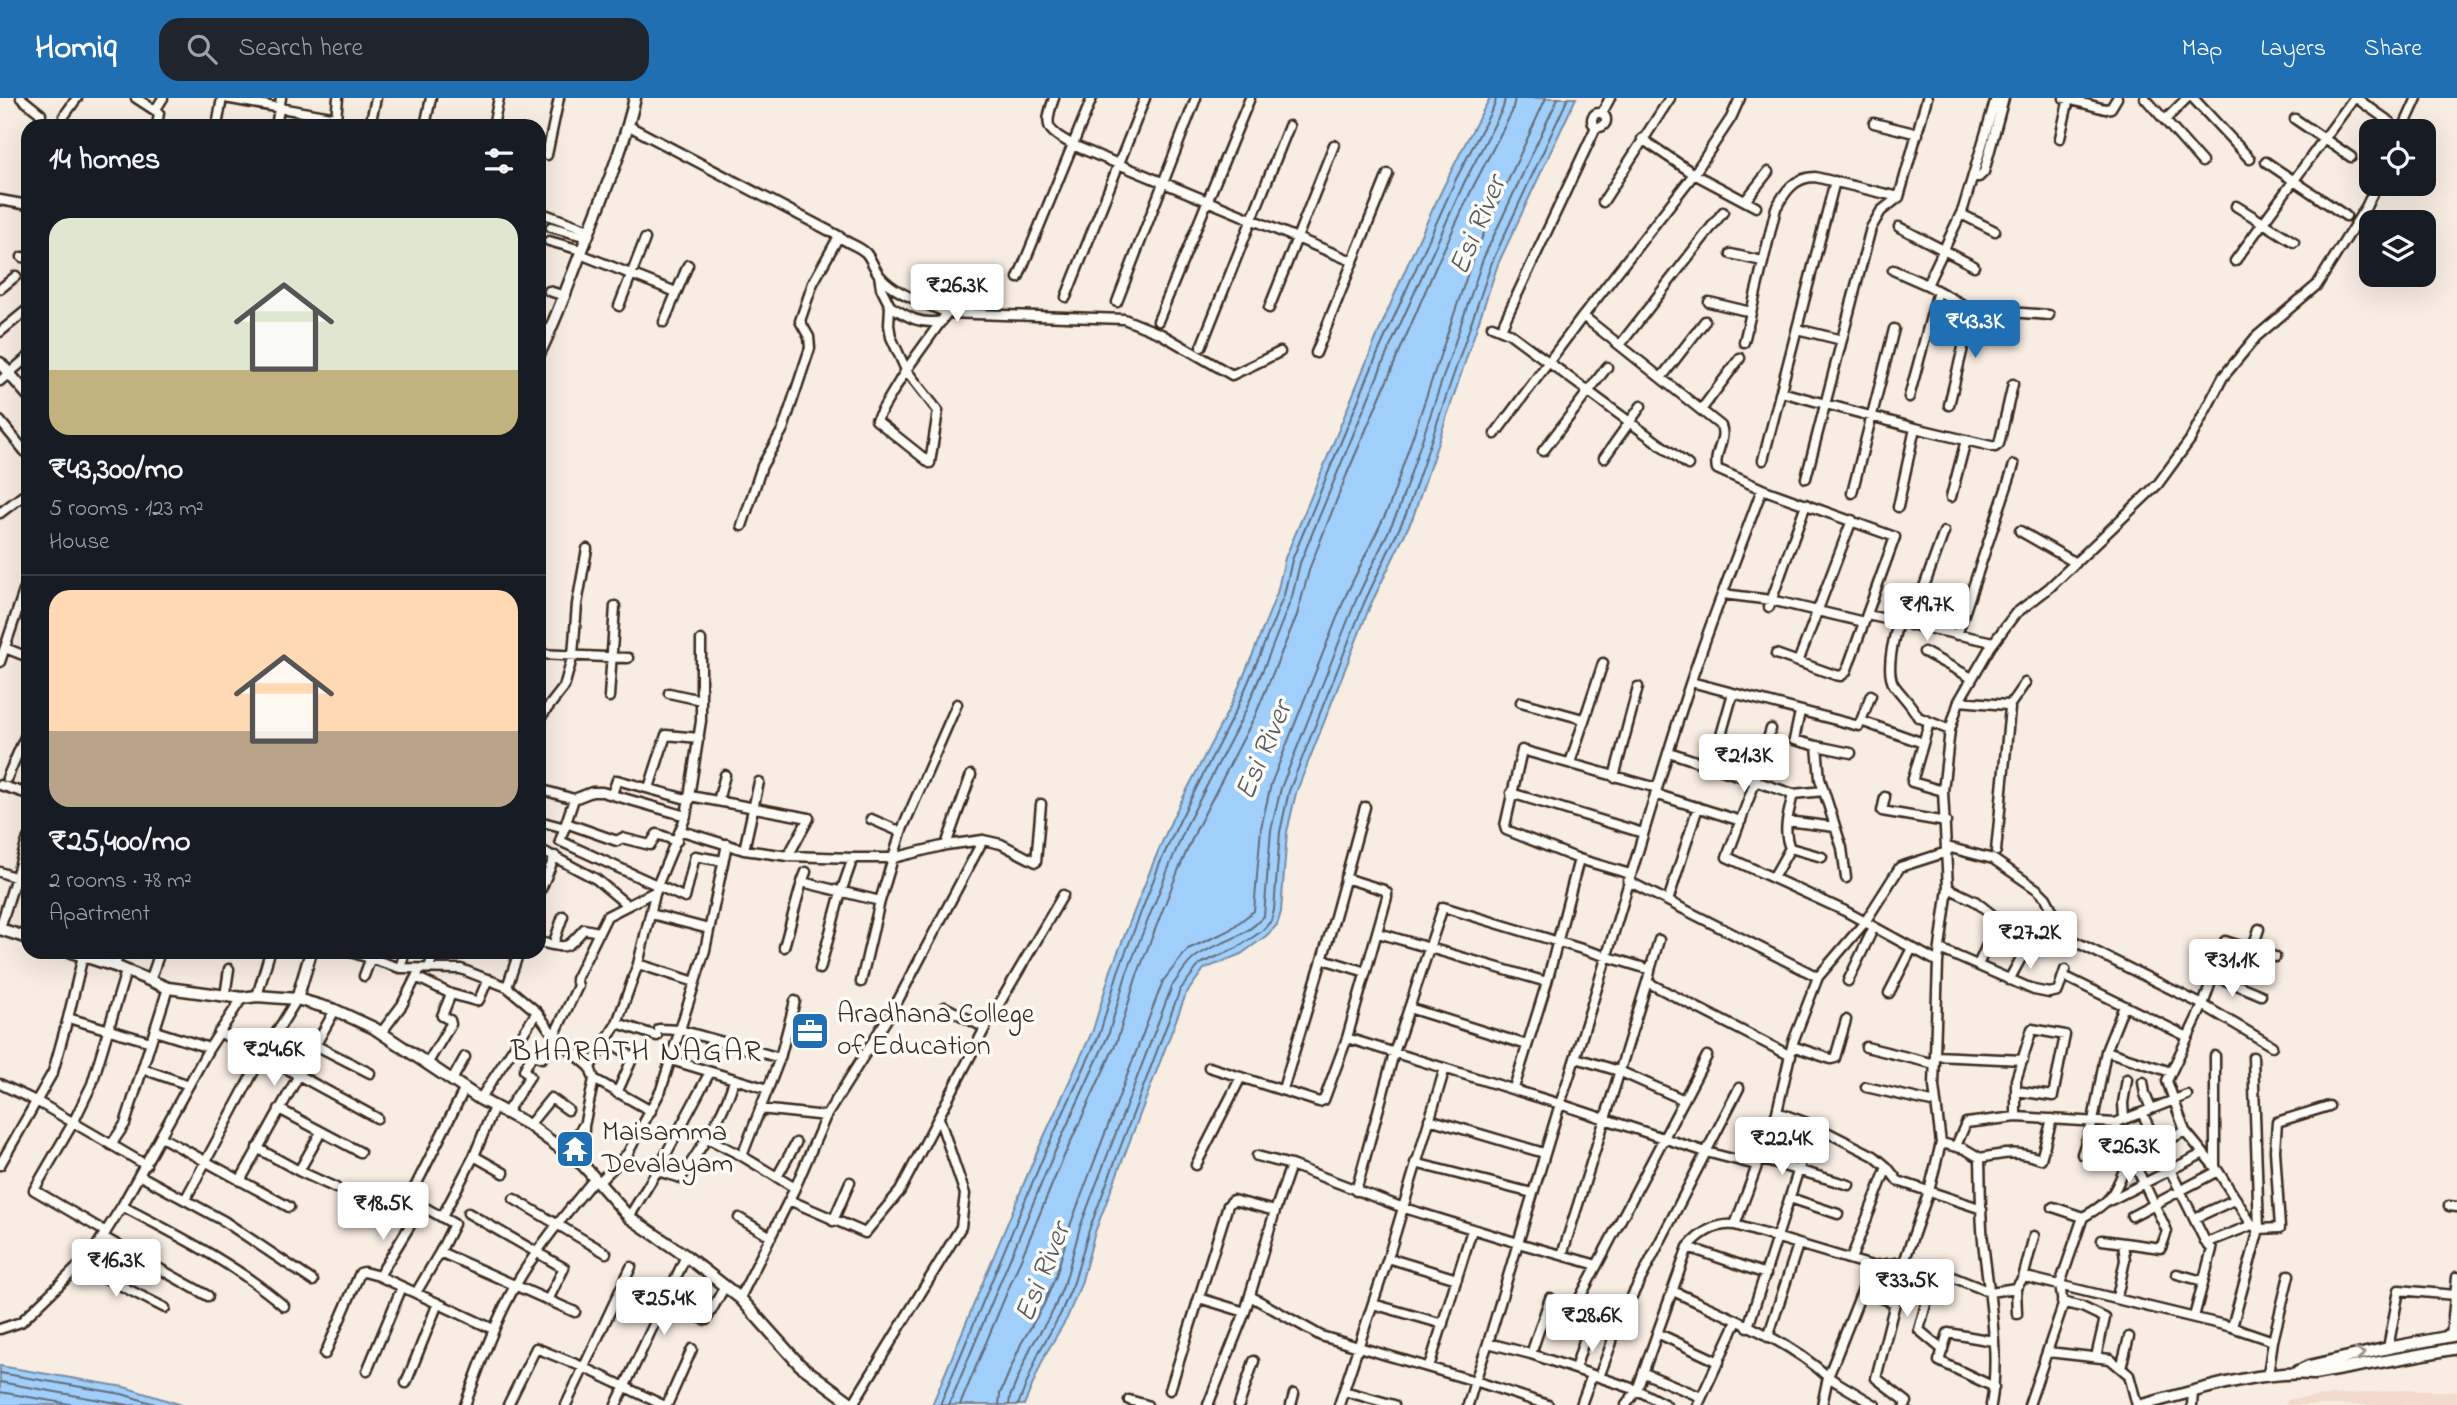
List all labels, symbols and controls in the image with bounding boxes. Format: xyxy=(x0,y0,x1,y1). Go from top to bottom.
search box xyxy=(159,18,649,81)
text: Homiq xyxy=(35,25,117,73)
icon: search xyxy=(183,30,221,68)
text: Search here xyxy=(239,30,363,68)
text: Map xyxy=(2182,32,2222,67)
text: Layers xyxy=(2260,32,2326,67)
text: Share xyxy=(2364,32,2422,67)
map controls xyxy=(2359,119,2436,287)
button: locate xyxy=(2359,119,2436,196)
text: 14 homes xyxy=(49,139,160,183)
icon: filters xyxy=(480,142,518,180)
water label: Esi River xyxy=(1439,166,1521,282)
button: layers xyxy=(2359,210,2436,287)
icon: home xyxy=(221,264,347,390)
pin: ₹26.3K xyxy=(900,264,1014,324)
text: ₹26.3K xyxy=(927,270,987,303)
pin: ₹43.3K xyxy=(1918,300,2032,360)
text: ₹43.3K xyxy=(1946,306,2004,339)
text: ₹43,300/mo xyxy=(49,449,183,493)
text: 5 rooms · 123 m² xyxy=(49,493,204,526)
text: House xyxy=(49,526,109,559)
pin: ₹19.7K xyxy=(1870,584,1984,643)
text: ₹19.7K xyxy=(1900,589,1954,622)
icon: home xyxy=(221,636,347,762)
water label: Esi River xyxy=(1225,691,1307,807)
pin: ₹21.3K xyxy=(1687,734,1801,794)
text: ₹21.3K xyxy=(1715,740,1773,773)
text: ₹25,400/mo xyxy=(49,821,191,865)
text: 2 rooms · 78 m² xyxy=(49,865,192,898)
text: Apartment xyxy=(49,898,150,931)
pin: ₹27.2K xyxy=(1973,912,2087,971)
text: ₹27.2K xyxy=(1999,917,2061,950)
pin: ₹31.1K xyxy=(2175,940,2289,999)
text: ₹31.1K xyxy=(2205,945,2259,978)
place label: Aradhana College of Education xyxy=(837,995,1035,1068)
office icon: Aradhana College of Education xyxy=(789,1010,831,1052)
pin: ₹24.6K xyxy=(217,1028,331,1088)
district label: BHARATH NAGAR xyxy=(510,1031,763,1075)
text: ₹24.6K xyxy=(244,1034,304,1067)
place label: Maisamma Devalayam xyxy=(601,1113,733,1186)
pin: ₹22.4K xyxy=(1725,1118,1839,1177)
text: ₹22.4K xyxy=(1751,1123,1813,1156)
pin: ₹26.3K xyxy=(2072,1126,2186,1185)
temple icon: Maisamma Devalayam xyxy=(554,1128,596,1170)
text: ₹26.3K xyxy=(2099,1131,2159,1164)
pin: ₹18.5K xyxy=(326,1182,440,1242)
text: ₹18.5K xyxy=(354,1188,412,1221)
water label: Esi River xyxy=(1004,1213,1085,1329)
pin: ₹16.3K xyxy=(59,1240,173,1299)
text: ₹16.3K xyxy=(88,1245,144,1278)
pin: ₹33.5K xyxy=(1850,1260,1964,1319)
text: ₹33.5K xyxy=(1876,1265,1938,1298)
pin: ₹25.4K xyxy=(607,1278,721,1337)
text: ₹25.4K xyxy=(632,1283,696,1316)
pin: ₹28.6K xyxy=(1535,1294,1649,1354)
text: ₹28.6K xyxy=(1562,1300,1622,1333)
one-way arrow xyxy=(2354,1348,2366,1362)

